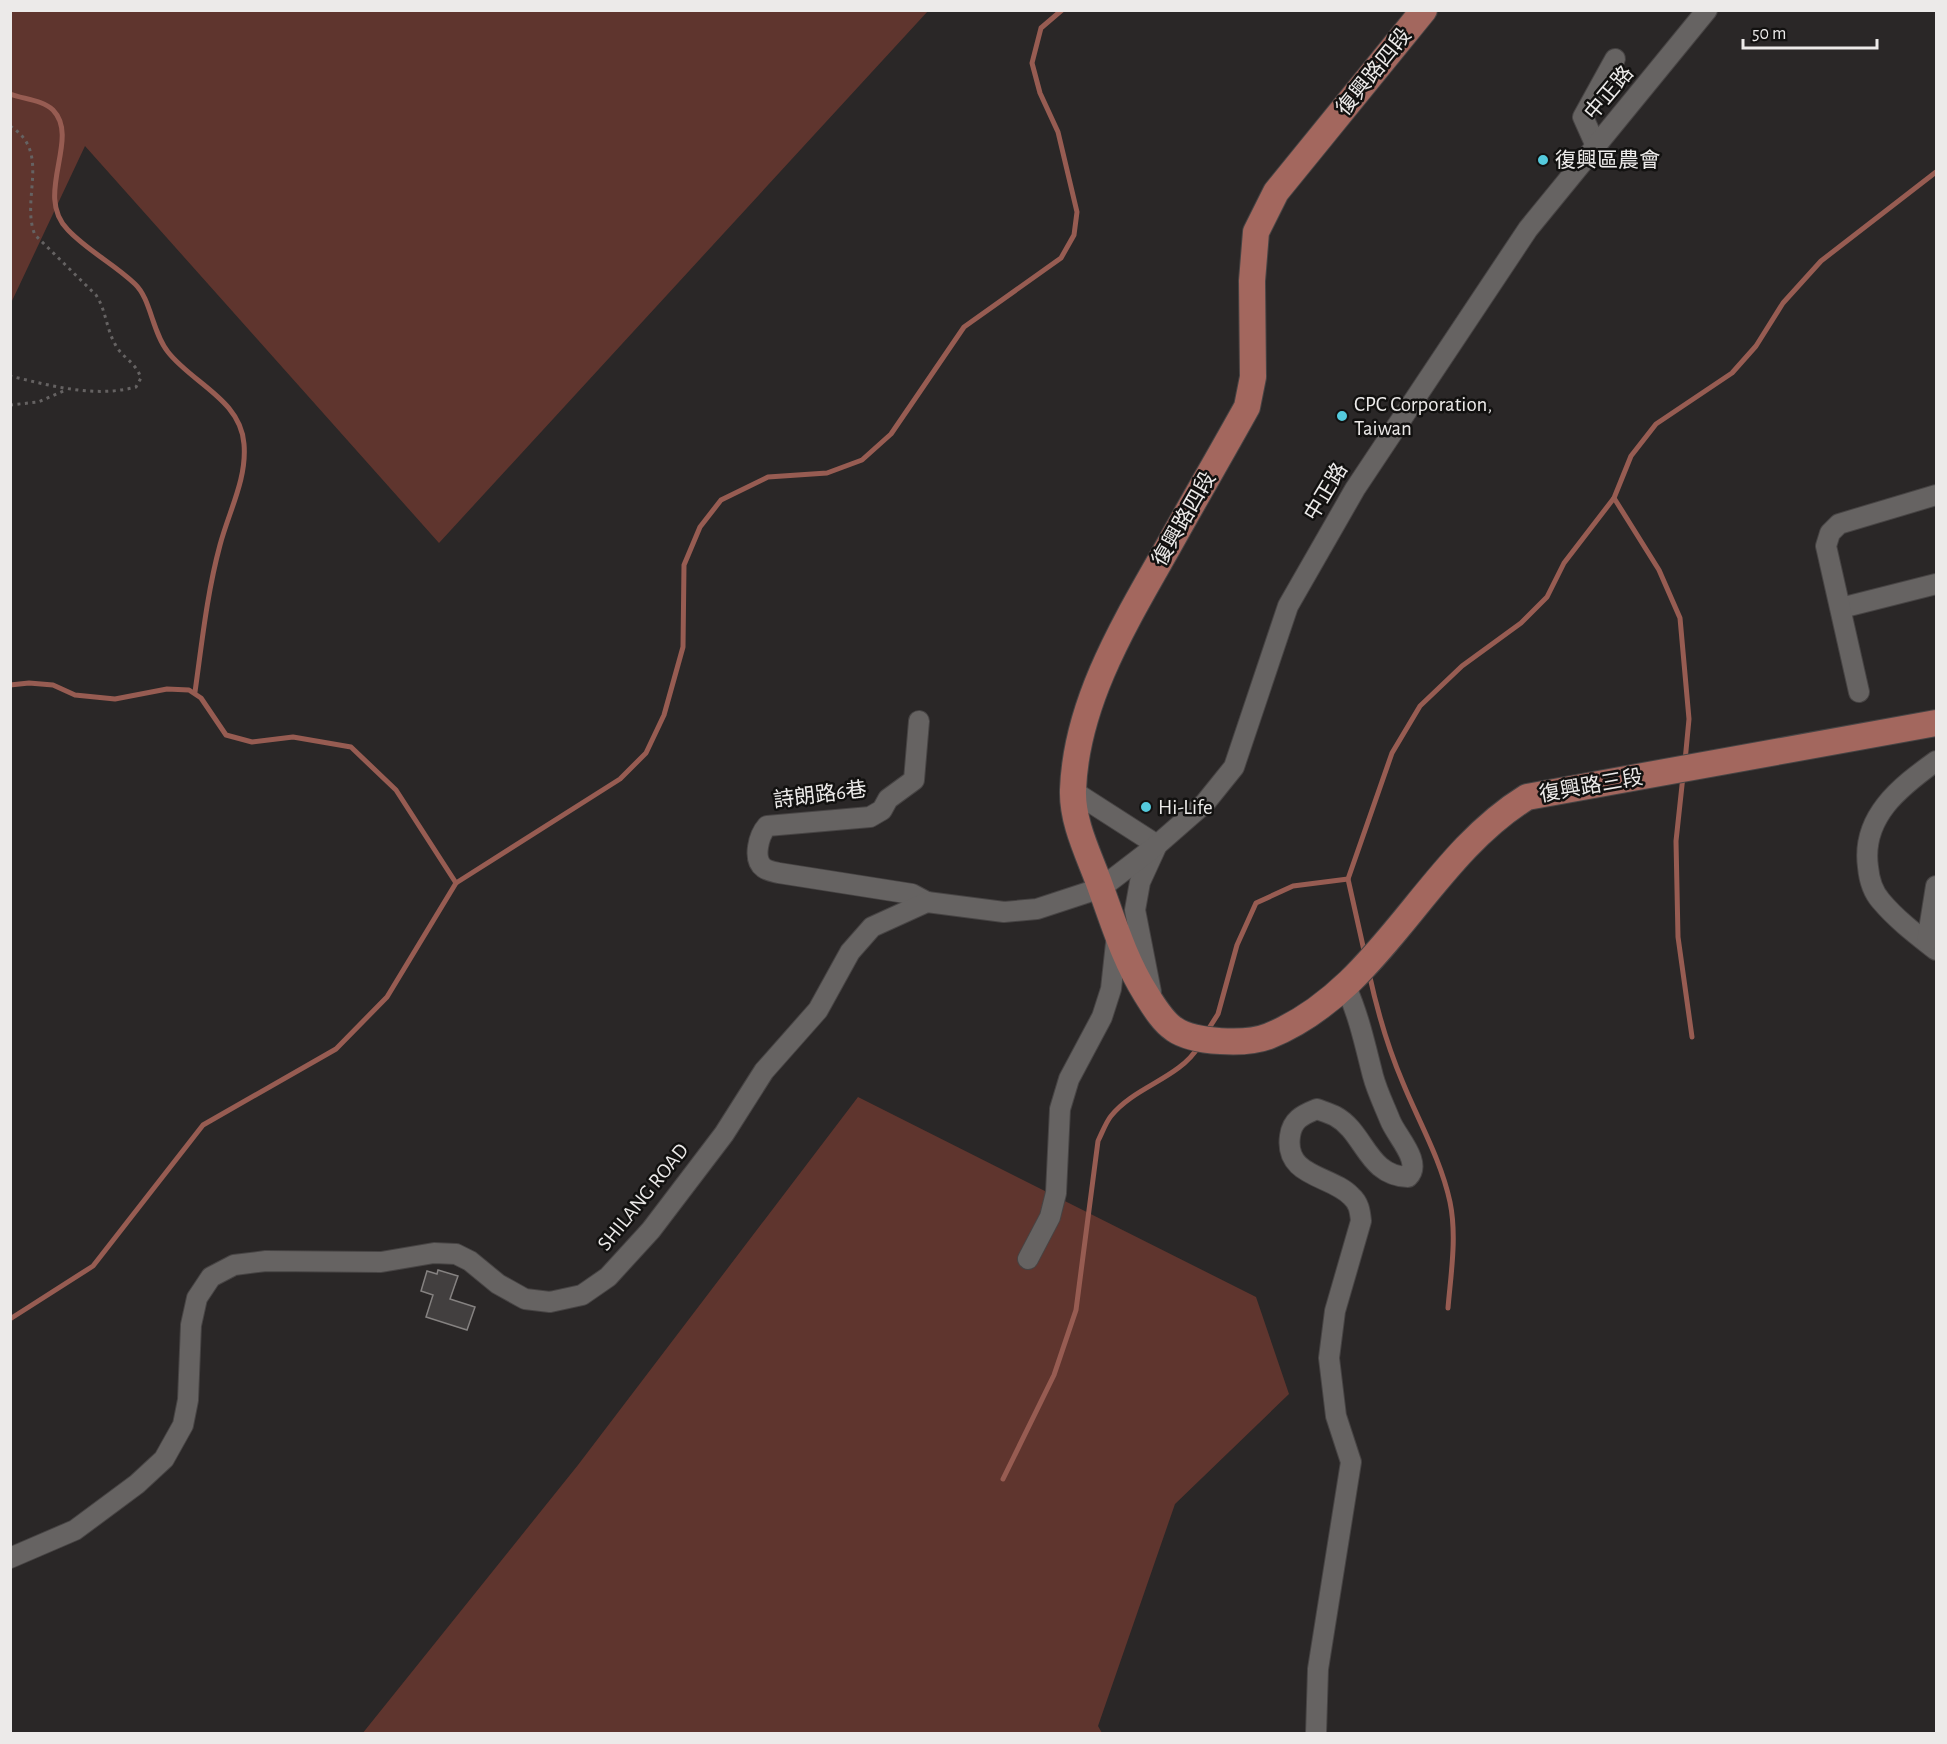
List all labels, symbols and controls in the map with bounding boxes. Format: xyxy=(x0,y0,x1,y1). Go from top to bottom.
scale bar xyxy=(1743,12,1876,50)
street label: 復興路四段 xyxy=(1332,24,1415,119)
text: 50 m xyxy=(1752,25,1786,43)
street label: 中正路 xyxy=(1580,61,1637,124)
place label: 復興區農會 xyxy=(1555,149,1660,171)
marker: 復興區農會 xyxy=(1536,153,1550,167)
place label: CPC Corporation, Taiwan xyxy=(1354,394,1492,439)
marker: CPC Corporation, Taiwan xyxy=(1335,409,1349,423)
street label: 中正路 xyxy=(1300,459,1351,524)
street label: 復興路四段 xyxy=(1148,468,1219,570)
street label: 復興路三段 xyxy=(1537,766,1645,805)
street label: 詩朗路6巷 xyxy=(772,778,868,811)
place label: Hi-Life xyxy=(1158,797,1213,818)
marker: Hi-Life xyxy=(1139,800,1153,814)
street label: SHILANG ROAD xyxy=(594,1139,692,1255)

